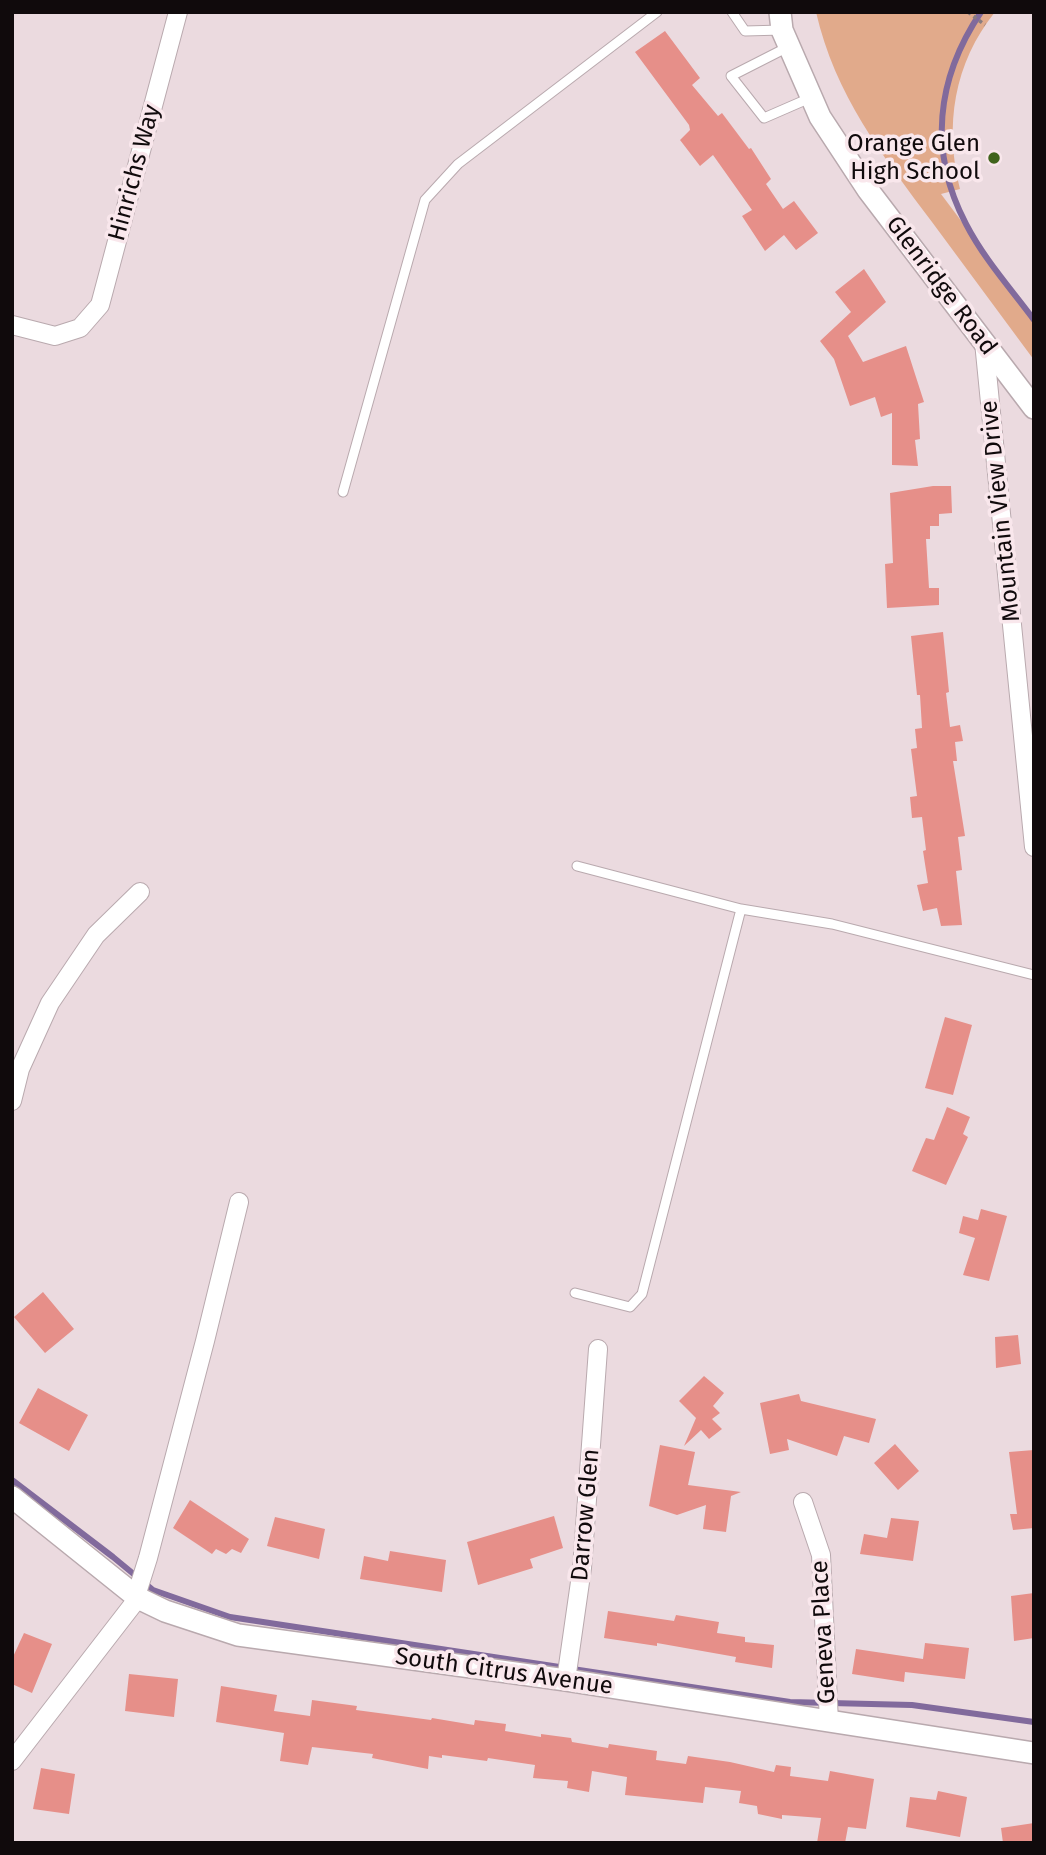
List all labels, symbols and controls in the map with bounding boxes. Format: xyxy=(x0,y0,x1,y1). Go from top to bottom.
street label: Hinrichs Way xyxy=(103,102,167,244)
place label: Orange Glen High School xyxy=(847,130,980,186)
marker: Orange Glen High School xyxy=(986,150,1002,166)
street label: Glenridge Road xyxy=(879,211,1003,361)
street label: Mountain View Drive xyxy=(975,399,1027,623)
street label: Darrow Glen xyxy=(566,1448,606,1582)
street label: Geneva Place xyxy=(806,1559,842,1705)
street label: South Citrus Avenue xyxy=(393,1642,615,1702)

